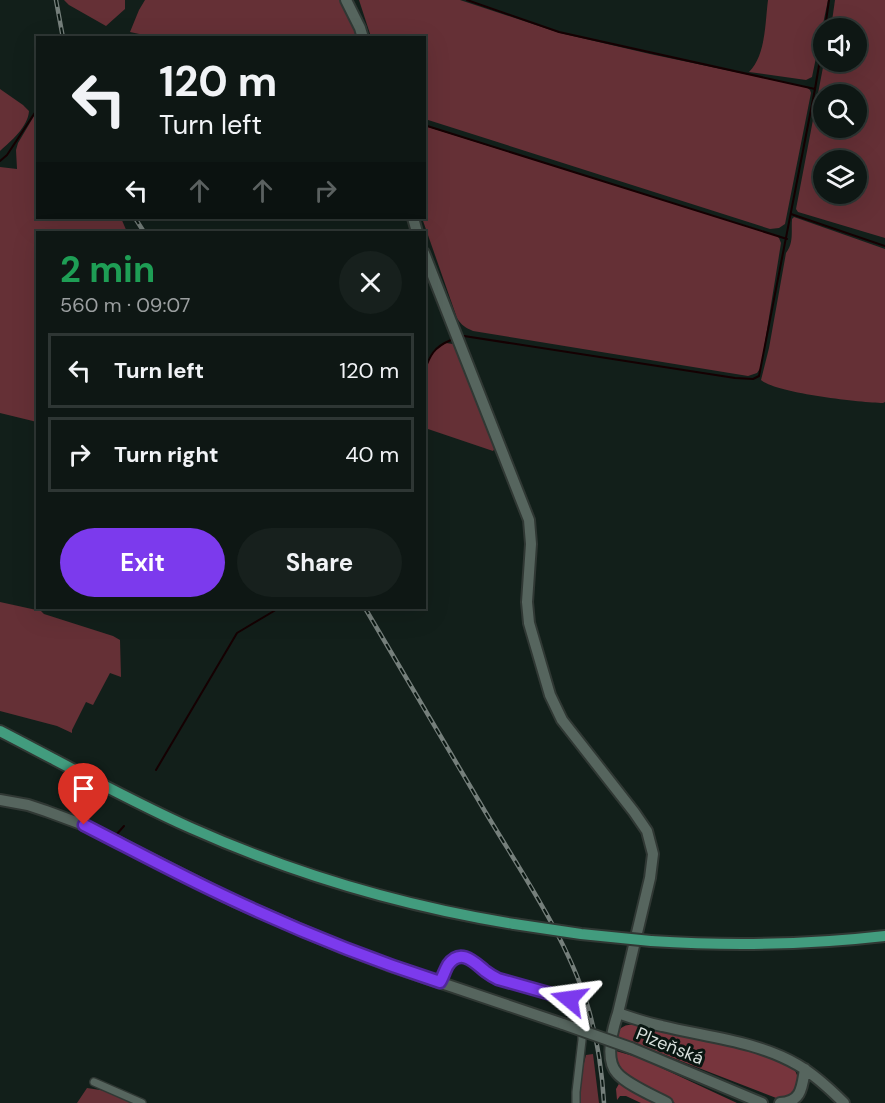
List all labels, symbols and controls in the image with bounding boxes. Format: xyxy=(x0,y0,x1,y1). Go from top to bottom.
map controls xyxy=(813,18,867,204)
button: sound xyxy=(813,18,867,72)
text: 120 m xyxy=(159,54,277,109)
icon: left xyxy=(60,60,138,138)
button: search xyxy=(813,84,867,138)
text: Turn left xyxy=(159,107,262,142)
button: layers xyxy=(813,150,867,204)
icon: left xyxy=(120,174,153,207)
icon: ahead xyxy=(183,174,216,207)
icon: ahead xyxy=(246,174,279,207)
icon: right xyxy=(309,174,342,207)
text: 2 min xyxy=(60,246,155,293)
button: close xyxy=(339,251,402,314)
text: 560 m · 09:07 xyxy=(60,292,191,318)
icon: left xyxy=(63,354,96,387)
text: Turn left xyxy=(114,356,204,385)
text: 120 m xyxy=(339,356,399,385)
icon: right xyxy=(63,438,96,471)
text: Turn right xyxy=(114,440,219,469)
text: 40 m xyxy=(345,440,399,469)
button: Exit xyxy=(60,528,225,597)
button: Share xyxy=(237,528,402,597)
pin xyxy=(58,763,109,825)
icon: arrive xyxy=(67,772,100,805)
position arrow xyxy=(537,967,601,1031)
street label: Plzeňská xyxy=(633,1022,707,1070)

